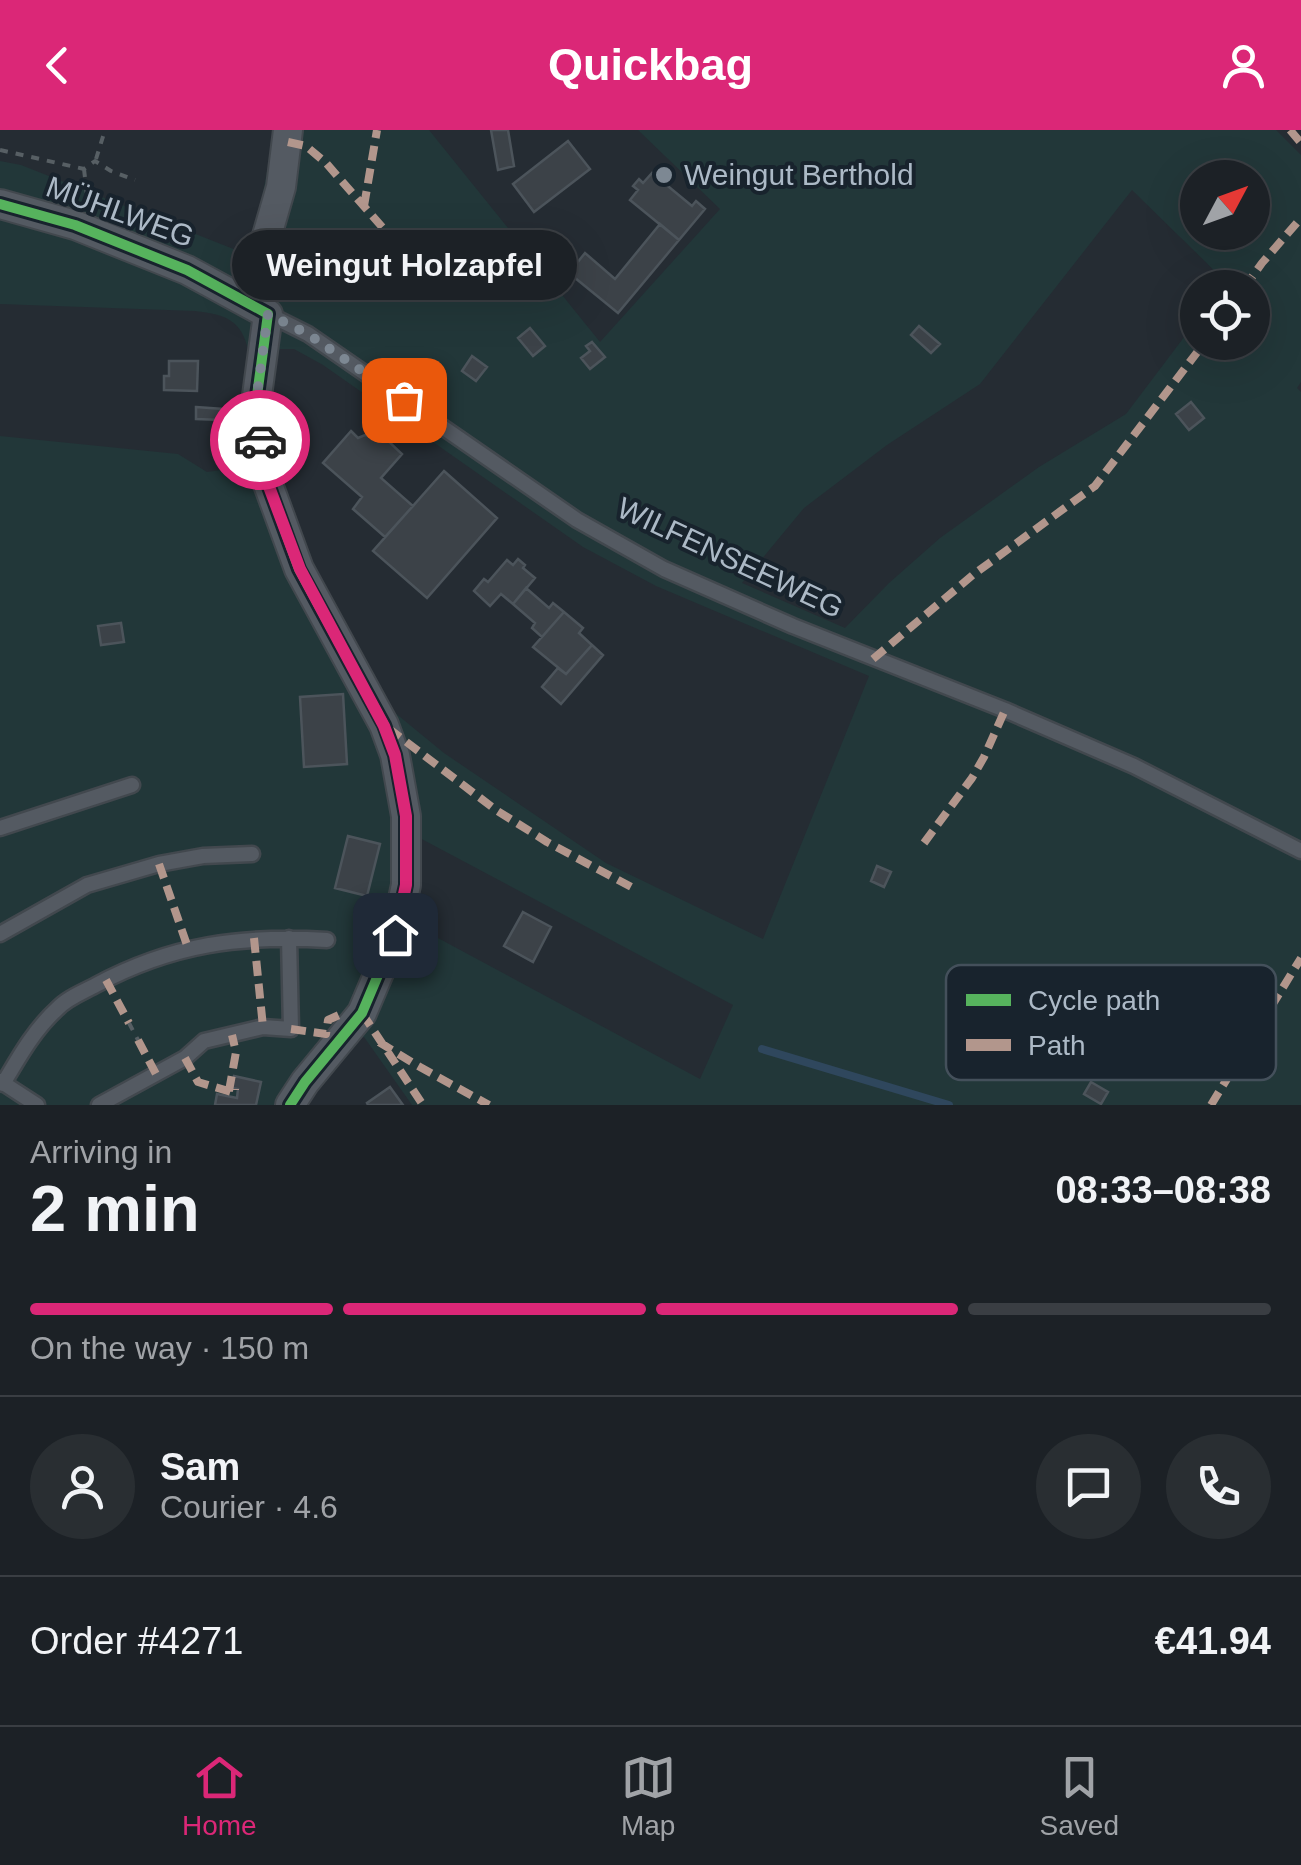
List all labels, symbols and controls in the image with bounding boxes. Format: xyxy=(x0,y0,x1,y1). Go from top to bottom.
icon: back xyxy=(30,38,85,93)
icon: person xyxy=(1216,38,1271,93)
text: Quickbag xyxy=(548,39,753,90)
place label: Weingut Berthold xyxy=(684,158,914,191)
north arrow xyxy=(1180,160,1270,250)
map controls xyxy=(1180,160,1270,360)
marker: Weingut Berthold xyxy=(653,164,675,186)
street label: MÜHLWEG xyxy=(42,170,198,253)
callout: Weingut Holzapfel xyxy=(232,230,576,300)
text: Weingut Holzapfel xyxy=(266,247,543,283)
button: locate xyxy=(1180,270,1270,360)
pin xyxy=(362,358,447,443)
icon: bag xyxy=(377,373,432,428)
courier xyxy=(210,390,310,490)
icon: car xyxy=(233,413,288,468)
street label: WILFENSEEWEG xyxy=(612,491,848,624)
pin xyxy=(353,893,438,978)
icon: home xyxy=(368,908,423,963)
legend xyxy=(946,965,1276,1080)
text: Cycle path xyxy=(1028,985,1160,1016)
text: Path xyxy=(1028,1030,1086,1061)
text: Arriving in xyxy=(30,1134,172,1170)
text: 08:33–08:38 xyxy=(1055,1169,1271,1211)
text: 2 min xyxy=(30,1172,200,1245)
text: On the way · 150 m xyxy=(30,1330,309,1366)
button: person xyxy=(30,1434,135,1539)
button: chat xyxy=(1036,1434,1141,1539)
button: phone xyxy=(1166,1434,1271,1539)
text: Sam xyxy=(160,1446,240,1488)
text: Courier · 4.6 xyxy=(160,1489,338,1525)
text: Order #4271 xyxy=(30,1620,243,1662)
text: €41.94 xyxy=(1155,1620,1271,1662)
tab: Home xyxy=(182,1750,257,1842)
tab: Map xyxy=(621,1750,676,1842)
tab: Saved xyxy=(1040,1750,1119,1842)

